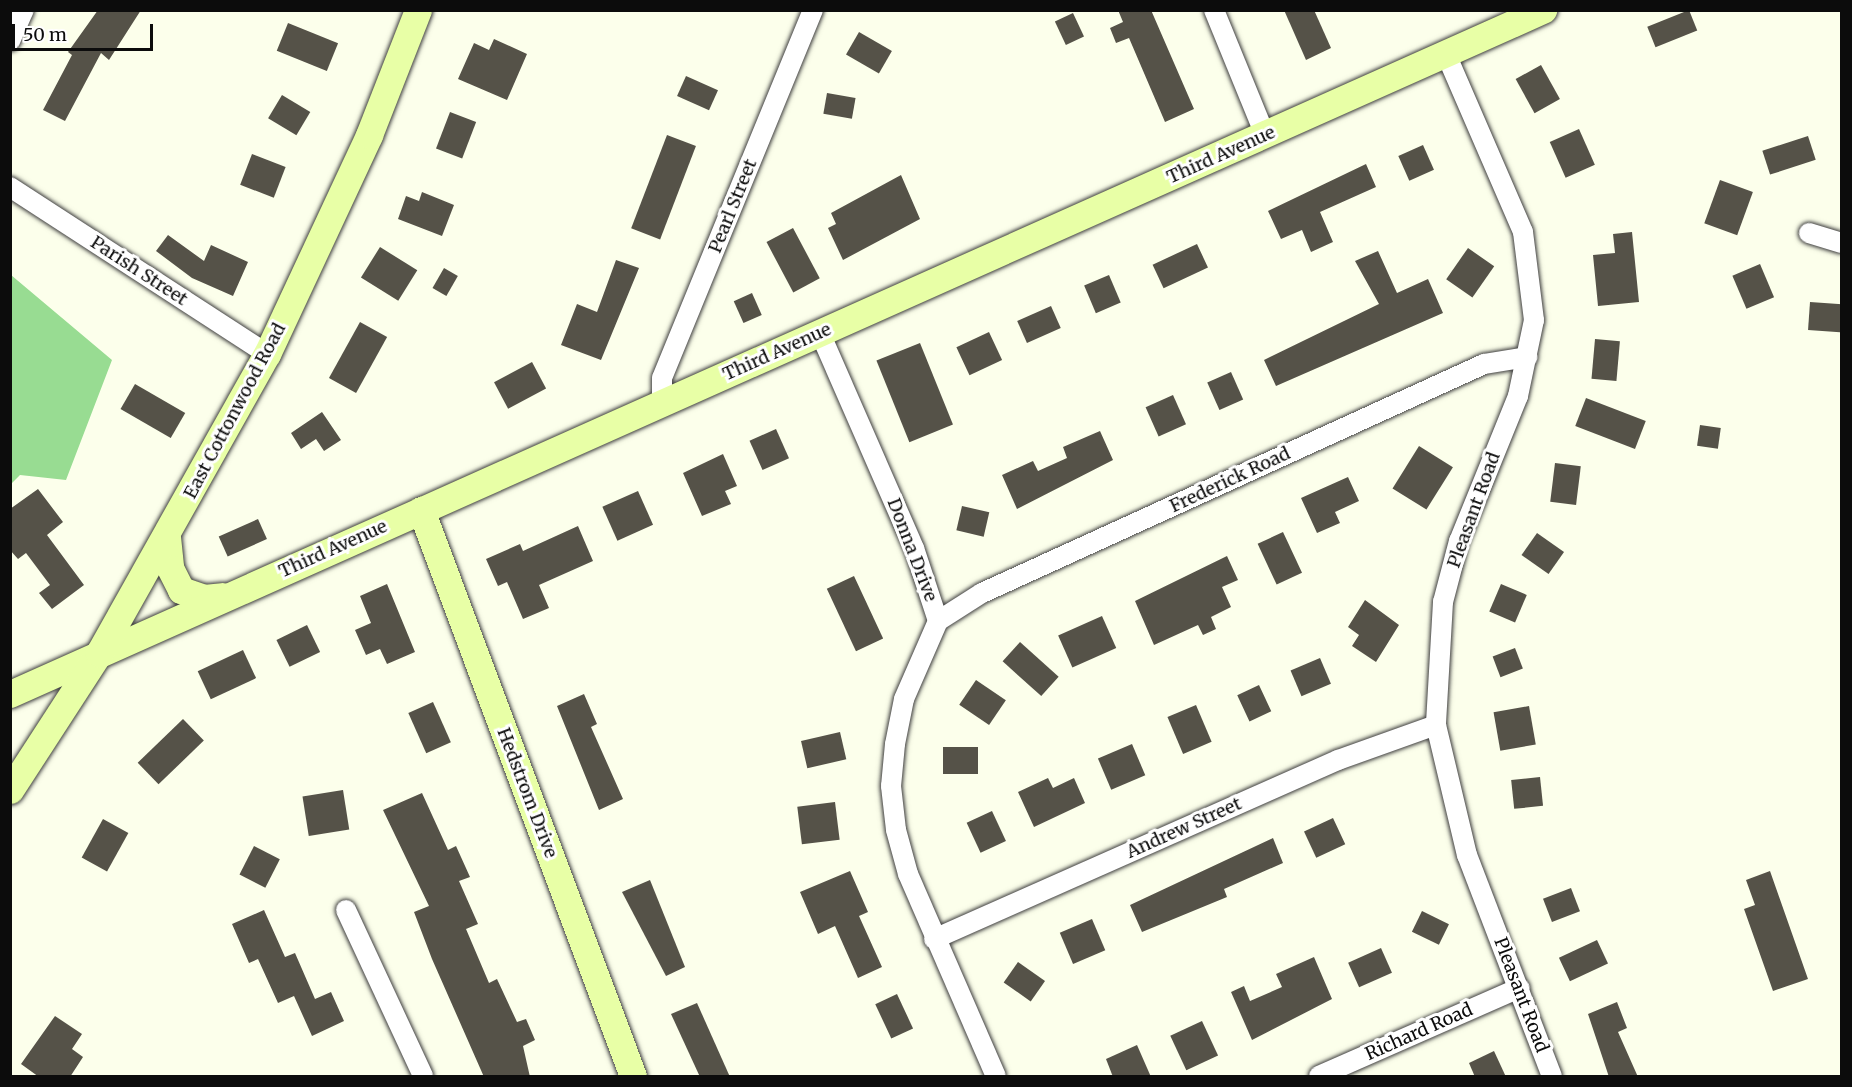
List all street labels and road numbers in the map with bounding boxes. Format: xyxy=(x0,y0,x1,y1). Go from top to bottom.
street label: Third Avenue xyxy=(1164,122,1278,188)
street label: Pearl Street xyxy=(704,156,762,256)
street label: Parish Street xyxy=(87,232,191,310)
street label: Third Avenue xyxy=(720,319,834,385)
street label: East Cottonwood Road xyxy=(180,320,290,502)
street label: Frederick Road xyxy=(1166,443,1294,517)
street label: Pleasant Road xyxy=(1443,449,1505,571)
street label: Donna Drive xyxy=(882,495,942,605)
street label: Third Avenue xyxy=(276,516,390,582)
street label: Hedstrom Drive xyxy=(492,725,562,861)
street label: Andrew Street xyxy=(1123,793,1245,863)
street label: Pleasant Road xyxy=(1489,934,1553,1056)
street label: Richard Road xyxy=(1362,999,1476,1065)

